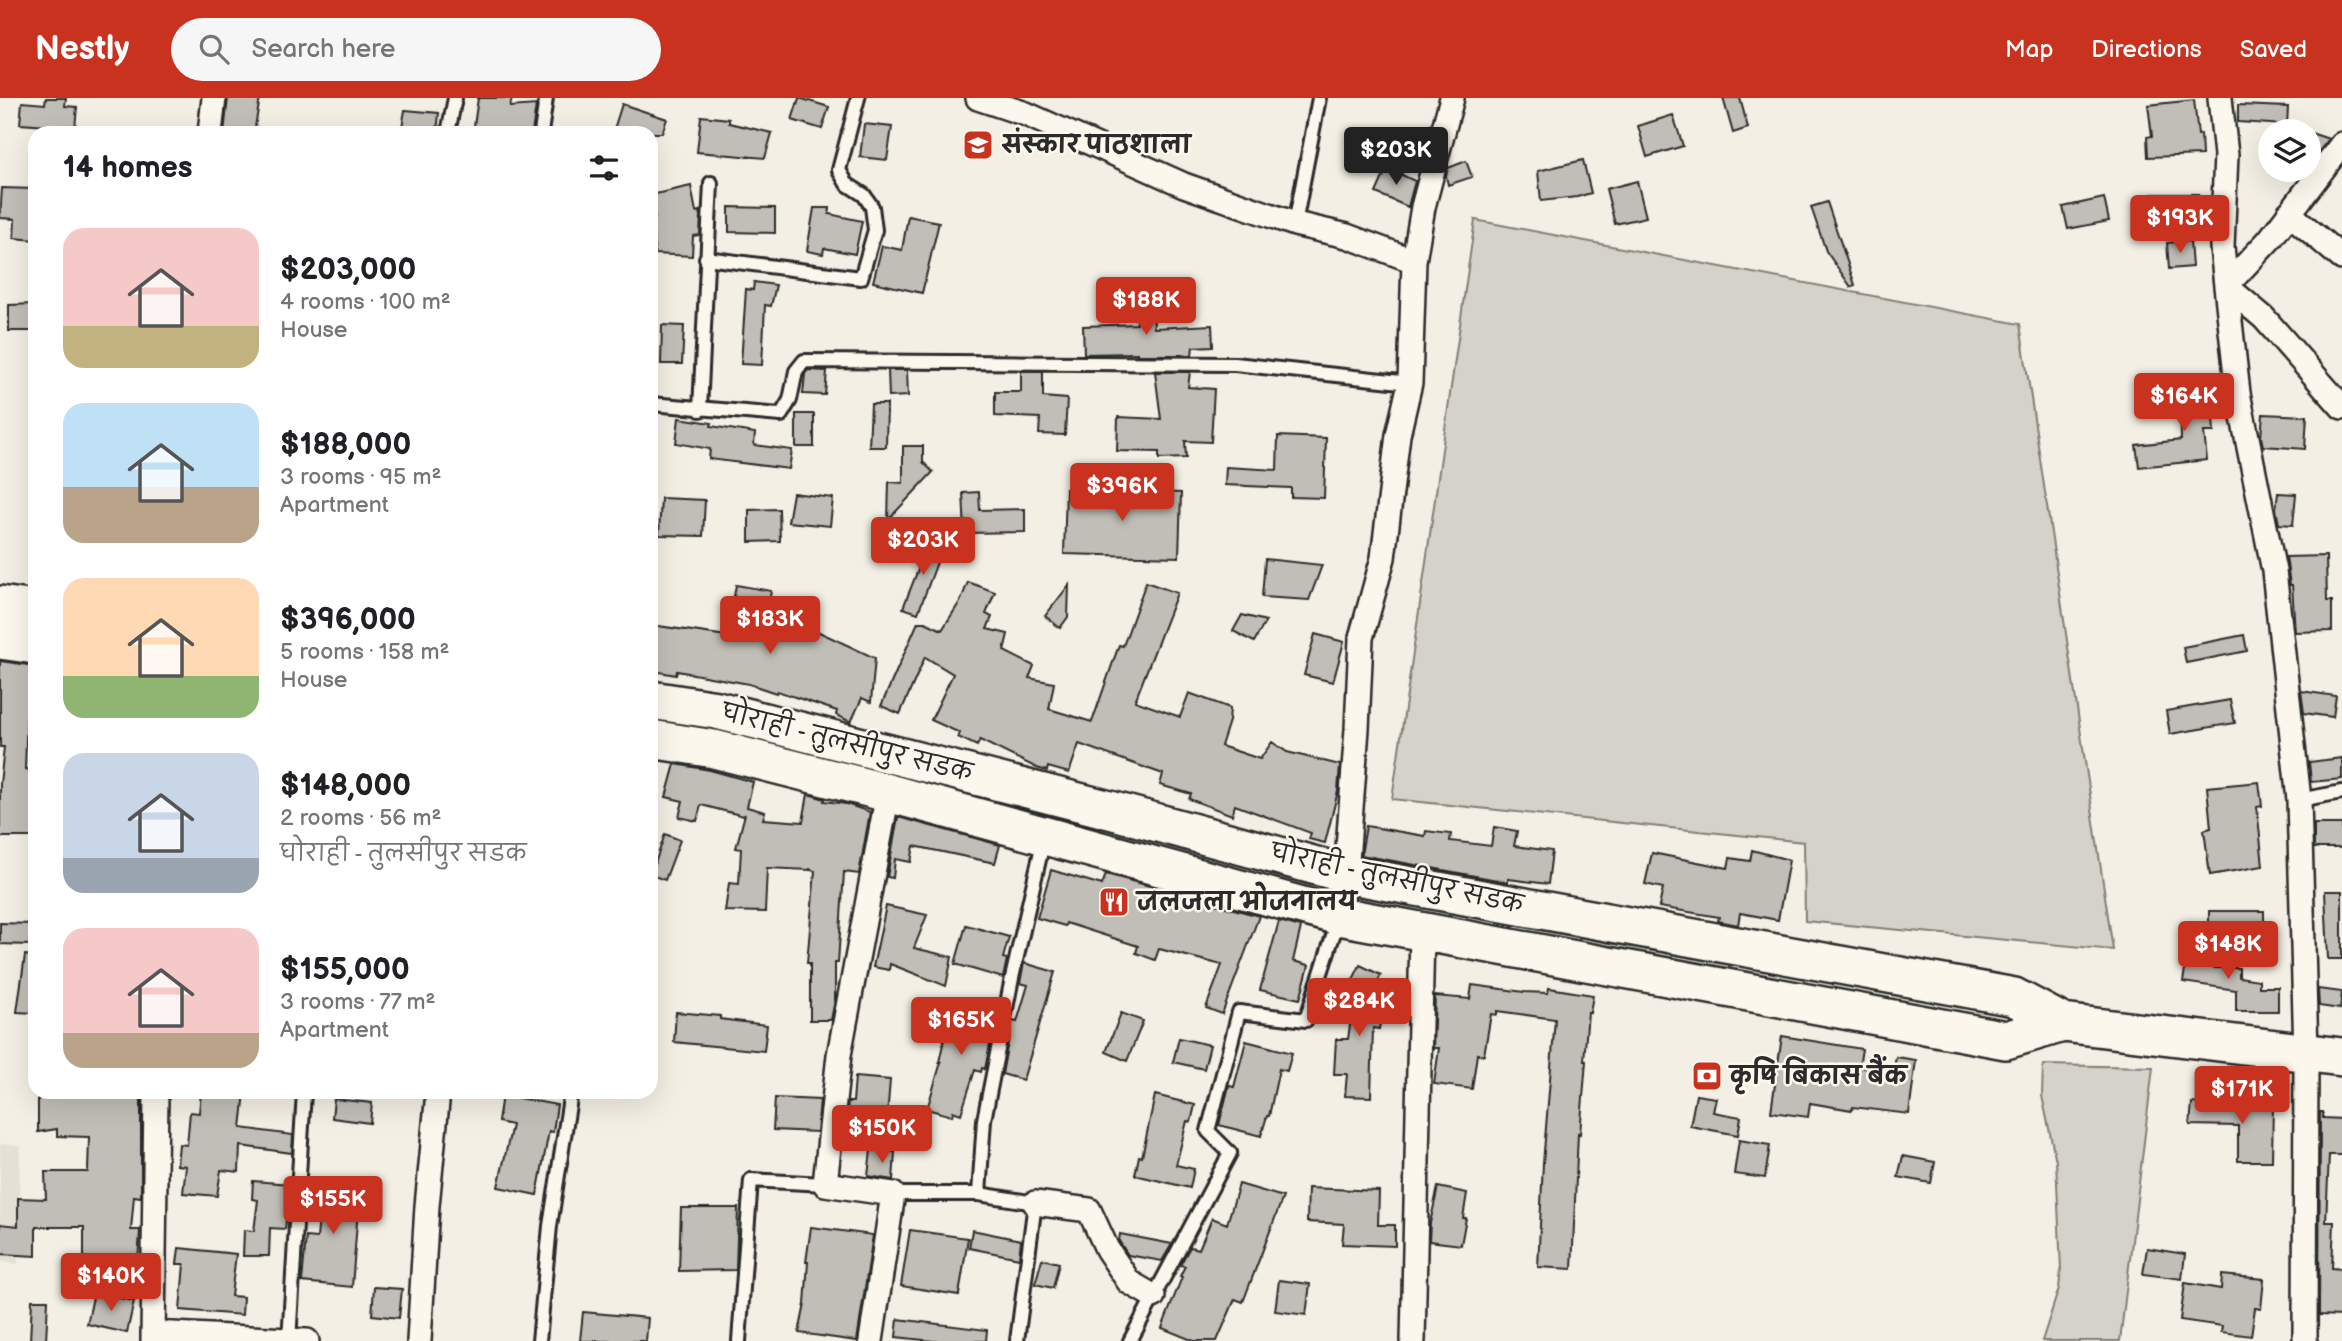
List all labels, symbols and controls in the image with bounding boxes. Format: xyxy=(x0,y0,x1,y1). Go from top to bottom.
search box xyxy=(171,18,661,81)
text: Nestly xyxy=(35,29,129,69)
icon: search xyxy=(195,30,233,68)
text: Search here xyxy=(251,34,395,65)
text: Map xyxy=(2005,35,2053,64)
text: Directions xyxy=(2091,35,2202,64)
text: Saved xyxy=(2240,35,2307,64)
map controls xyxy=(2258,119,2321,182)
button: layers xyxy=(2258,119,2321,182)
place label: संस्कार पाठशाला xyxy=(1001,127,1193,160)
pin: $203K xyxy=(1347,127,1445,187)
school or university icon: संस्कार पाठशाला xyxy=(961,128,995,162)
text: $203K xyxy=(1360,136,1432,164)
icon: filters xyxy=(585,149,623,187)
text: 14 homes xyxy=(63,150,192,186)
pin: $193K xyxy=(2131,195,2229,255)
text: $193K xyxy=(2146,204,2214,232)
text: $203,000 xyxy=(280,252,416,288)
icon: home xyxy=(119,256,203,340)
pin: $188K xyxy=(1097,278,1195,337)
text: $188K xyxy=(1112,286,1180,314)
text: 4 rooms · 100 m² xyxy=(280,288,451,316)
text: House xyxy=(280,316,347,344)
pin: $164K xyxy=(2135,374,2233,433)
text: $164K xyxy=(2150,382,2218,410)
text: $188,000 xyxy=(280,427,411,463)
icon: home xyxy=(119,431,203,515)
text: 3 rooms · 95 m² xyxy=(280,463,441,491)
pin: $396K xyxy=(1073,464,1171,523)
text: $396K xyxy=(1086,472,1158,500)
text: Apartment xyxy=(280,491,389,519)
pin: $203K xyxy=(874,518,972,577)
text: $203K xyxy=(887,526,959,554)
pin: $183K xyxy=(721,596,819,656)
text: $396,000 xyxy=(280,602,416,638)
text: $183K xyxy=(736,605,804,633)
icon: home xyxy=(119,606,203,690)
text: 5 rooms · 158 m² xyxy=(280,638,449,666)
text: House xyxy=(280,666,347,694)
street label: घोराही - तुलसीपुर सडक xyxy=(716,692,978,790)
text: $148,000 xyxy=(280,768,411,804)
icon: home xyxy=(119,781,203,865)
text: 2 rooms · 56 m² xyxy=(280,804,442,832)
street label: घोराही - तुलसीपुर सडक xyxy=(1266,833,1528,922)
text: घोराही - तुलसीपुर सडक xyxy=(280,840,526,868)
place label: जलजला भोजनालय xyxy=(1135,881,1359,917)
restaurant icon: जलजला भोजनालय xyxy=(1097,885,1131,919)
pin: $148K xyxy=(2179,922,2277,981)
text: $148K xyxy=(2194,930,2262,958)
text: $155,000 xyxy=(280,952,410,988)
icon: home xyxy=(119,956,203,1040)
pin: $284K xyxy=(1310,978,1408,1038)
text: $284K xyxy=(1323,987,1395,1015)
text: 3 rooms · 77 m² xyxy=(280,988,436,1016)
pin: $165K xyxy=(912,998,1010,1057)
text: $165K xyxy=(927,1006,995,1034)
text: Apartment xyxy=(280,1016,389,1044)
place label: कृषि बिकास बैंक xyxy=(1728,1054,1909,1095)
bank icon: कृषि बिकास बैंक xyxy=(1690,1059,1724,1093)
pin: $171K xyxy=(2193,1066,2291,1126)
text: $171K xyxy=(2211,1075,2273,1103)
pin: $150K xyxy=(833,1105,931,1165)
text: $150K xyxy=(848,1114,916,1142)
pin: $155K xyxy=(284,1176,382,1236)
text: $155K xyxy=(299,1185,367,1213)
pin: $140K xyxy=(62,1254,160,1313)
text: $140K xyxy=(77,1262,145,1290)

